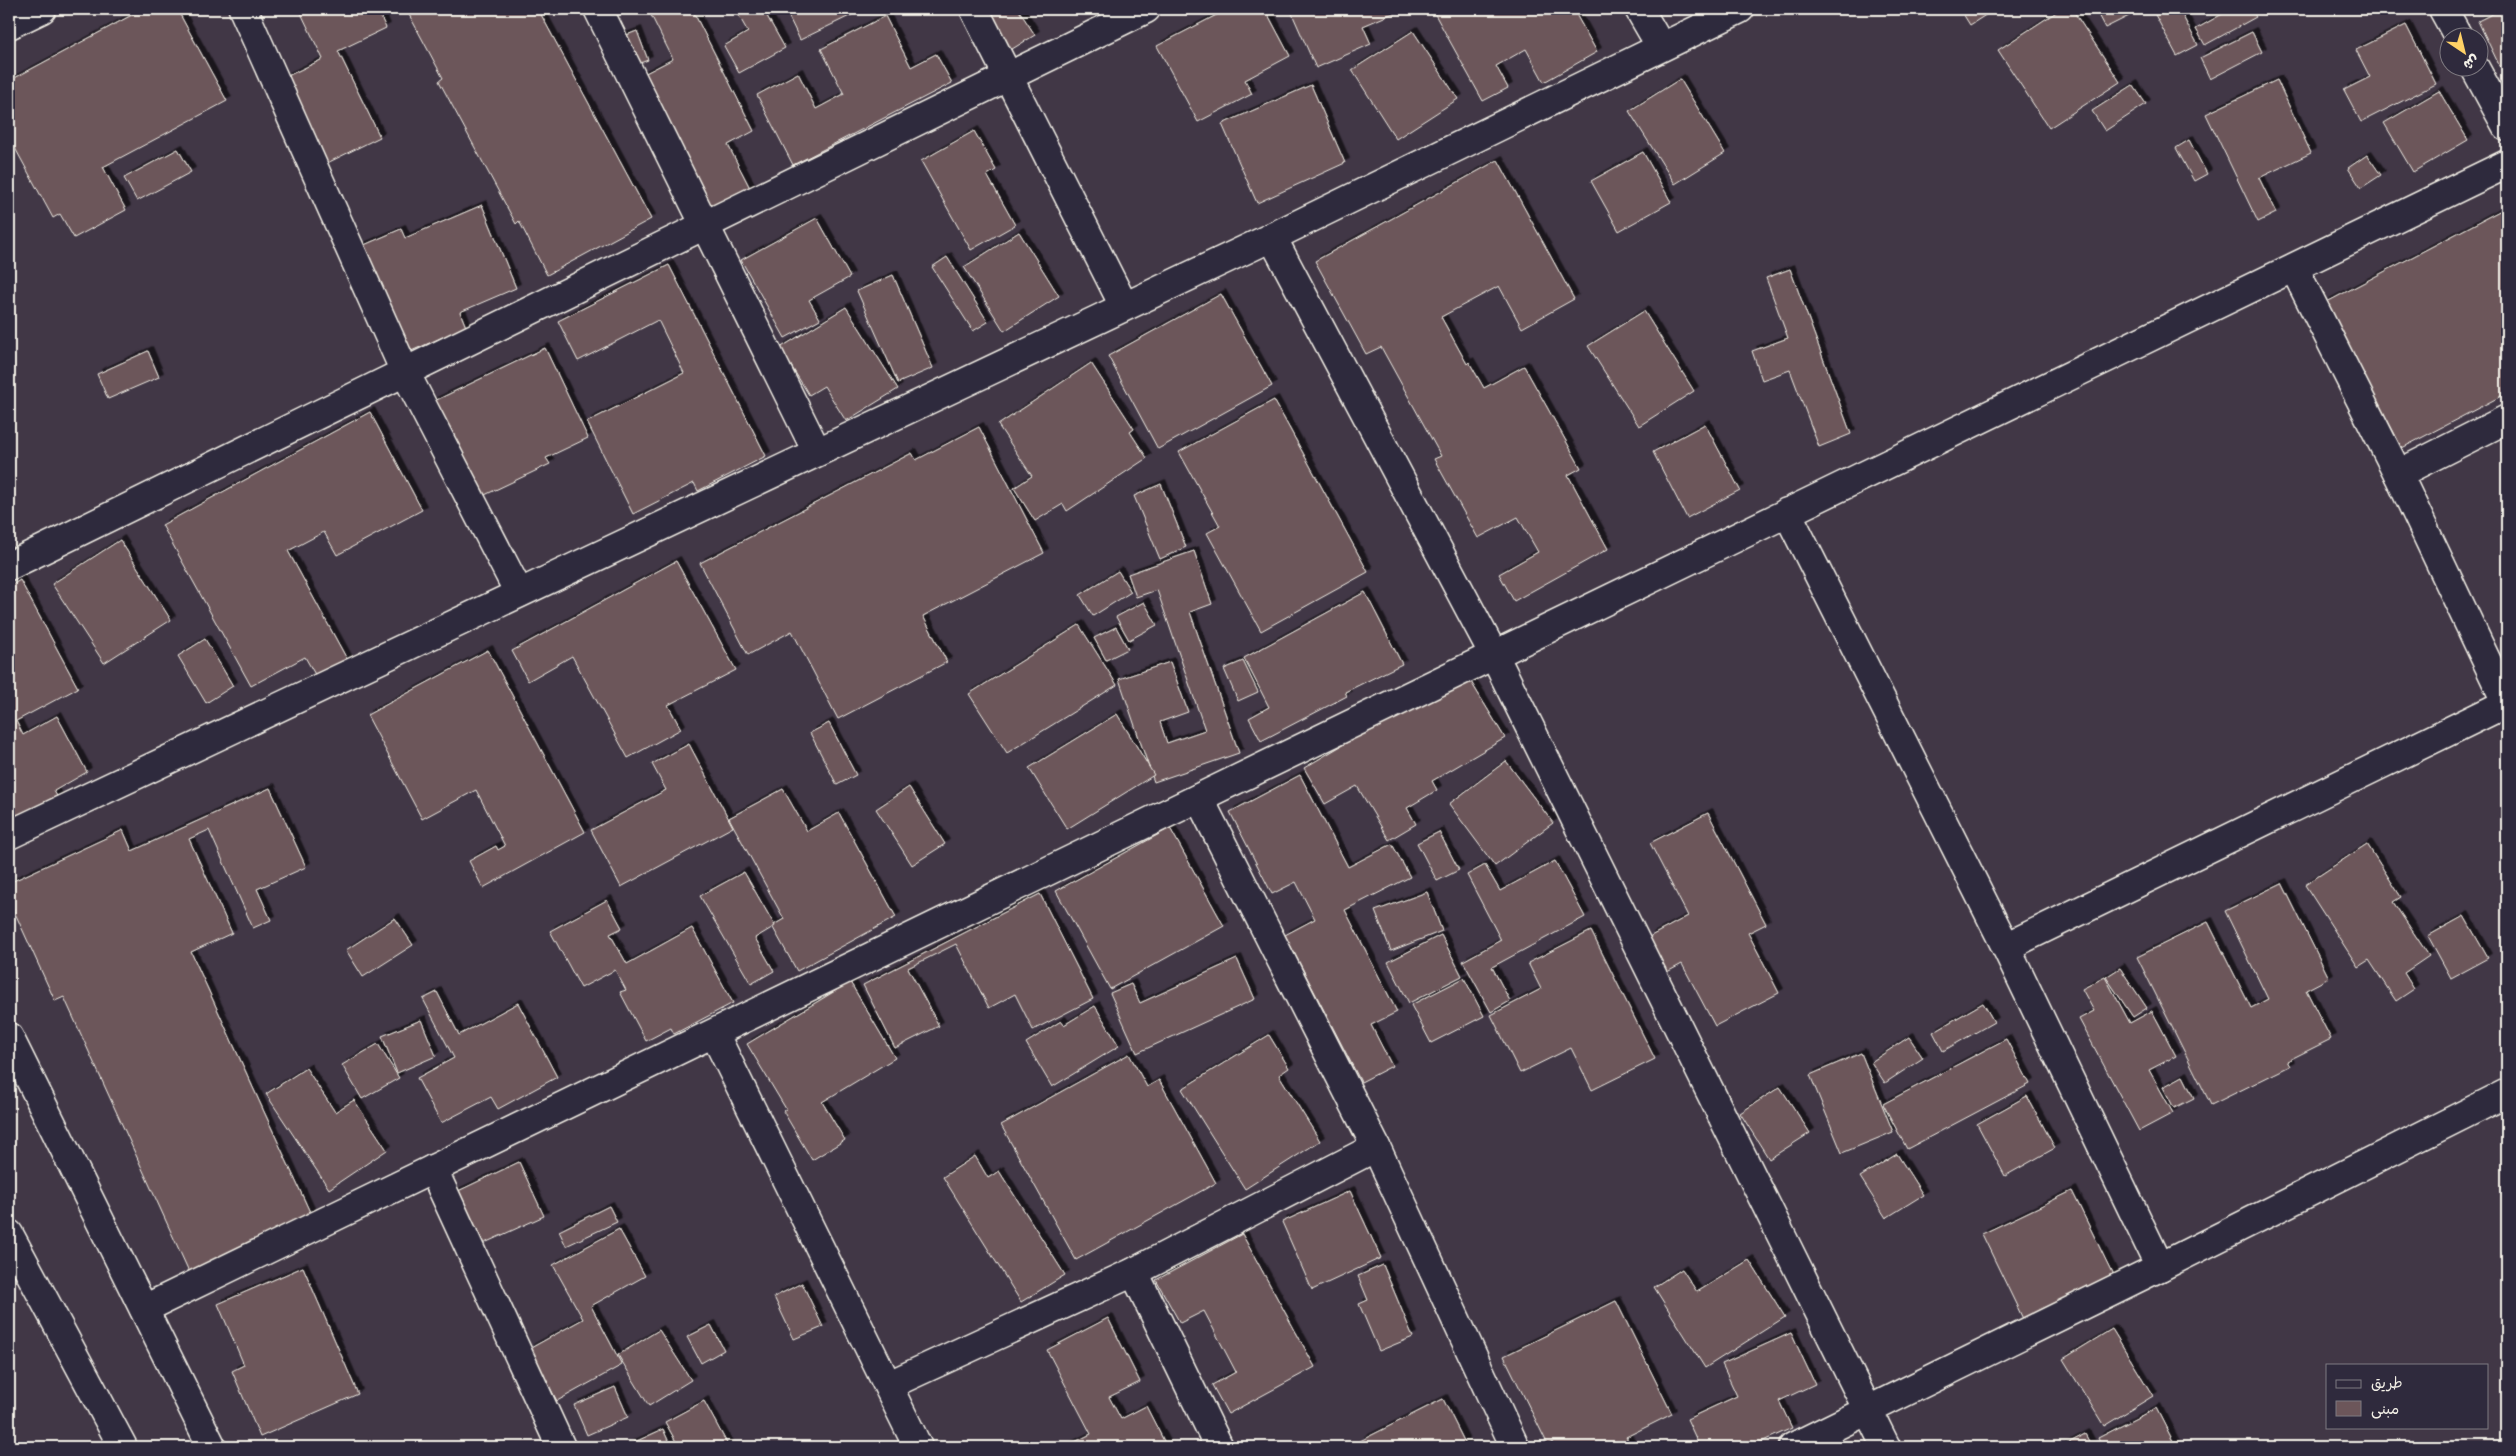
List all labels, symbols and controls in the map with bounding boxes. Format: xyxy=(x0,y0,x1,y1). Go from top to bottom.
north arrow xyxy=(2438,28,2488,78)
text: ش xyxy=(2460,51,2482,74)
legend xyxy=(2326,1364,2488,1428)
text: طريق xyxy=(2371,1374,2403,1392)
text: مبنى xyxy=(2371,1400,2399,1419)

